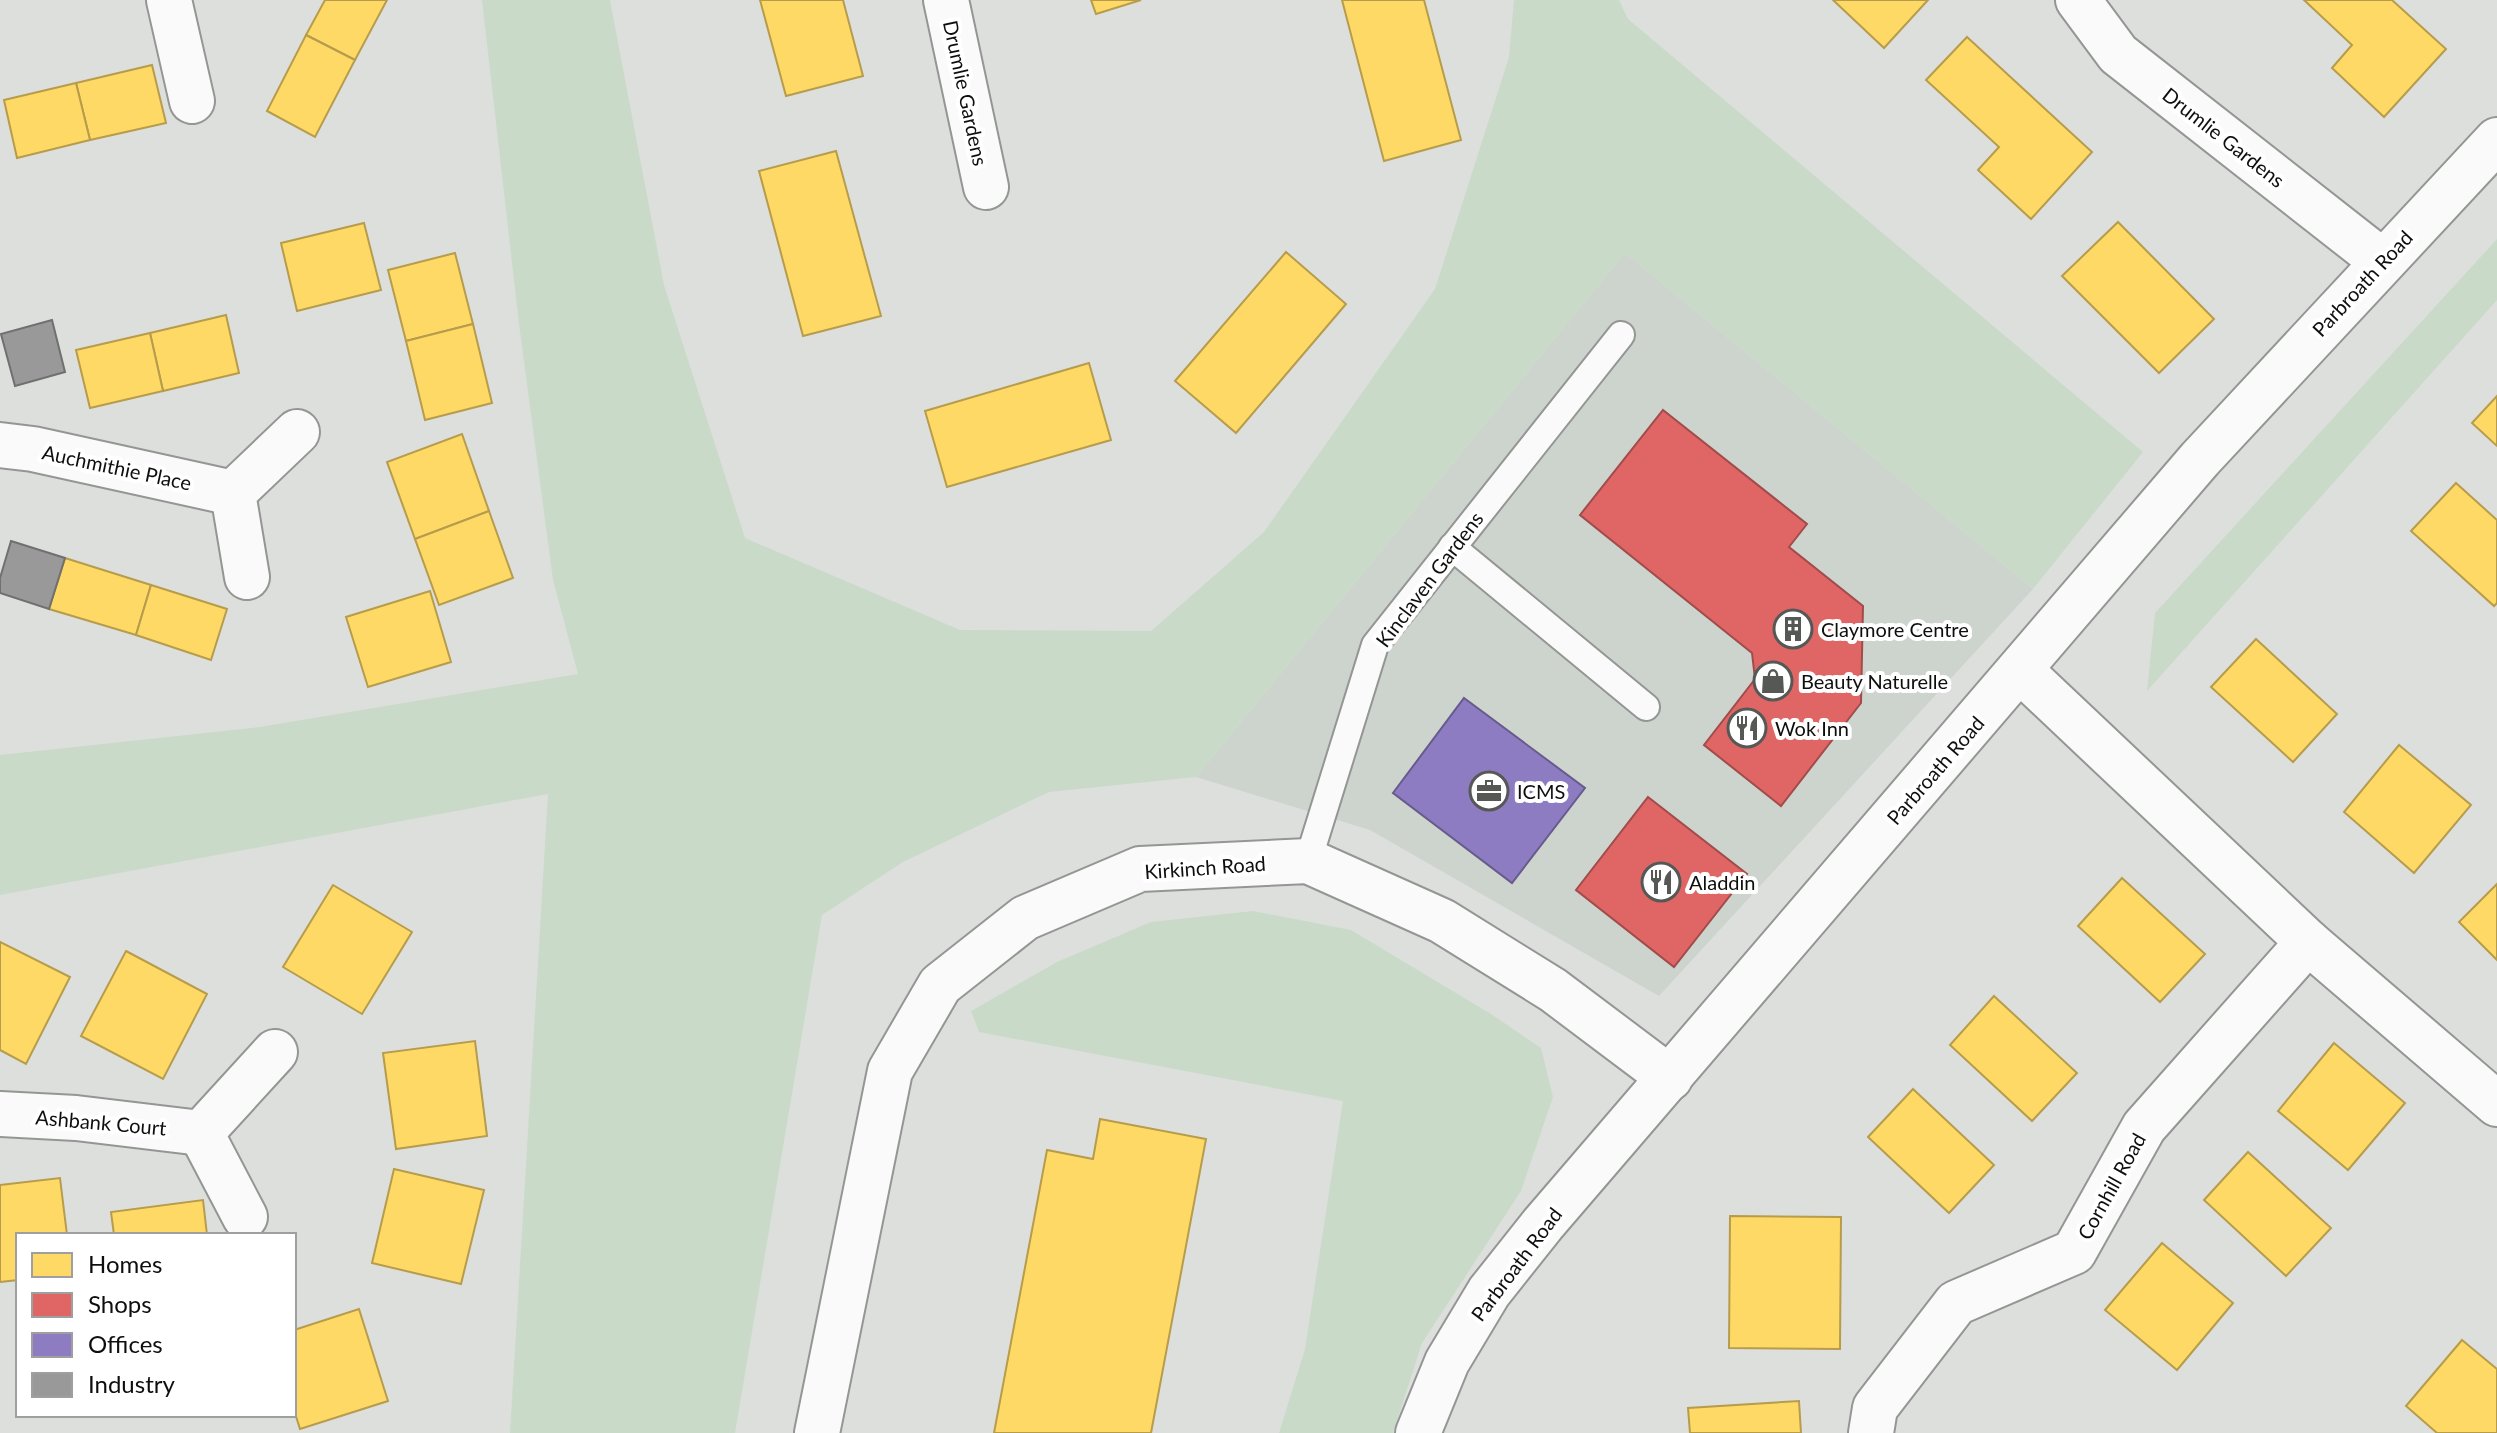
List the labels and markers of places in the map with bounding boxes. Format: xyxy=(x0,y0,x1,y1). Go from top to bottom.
building icon: Claymore Centre xyxy=(1772,608,1814,650)
place label: Claymore Centre xyxy=(1821,617,1969,641)
shop icon: Beauty Naturelle xyxy=(1752,660,1794,702)
place label: Beauty Naturelle xyxy=(1801,669,1948,693)
restaurant icon: Wok Inn xyxy=(1726,707,1768,749)
place label: Wok Inn xyxy=(1775,716,1849,740)
office icon: ICMS xyxy=(1468,770,1510,812)
place label: ICMS xyxy=(1517,779,1565,803)
restaurant icon: Aladdin xyxy=(1640,861,1682,903)
place label: Aladdin xyxy=(1689,870,1756,894)

